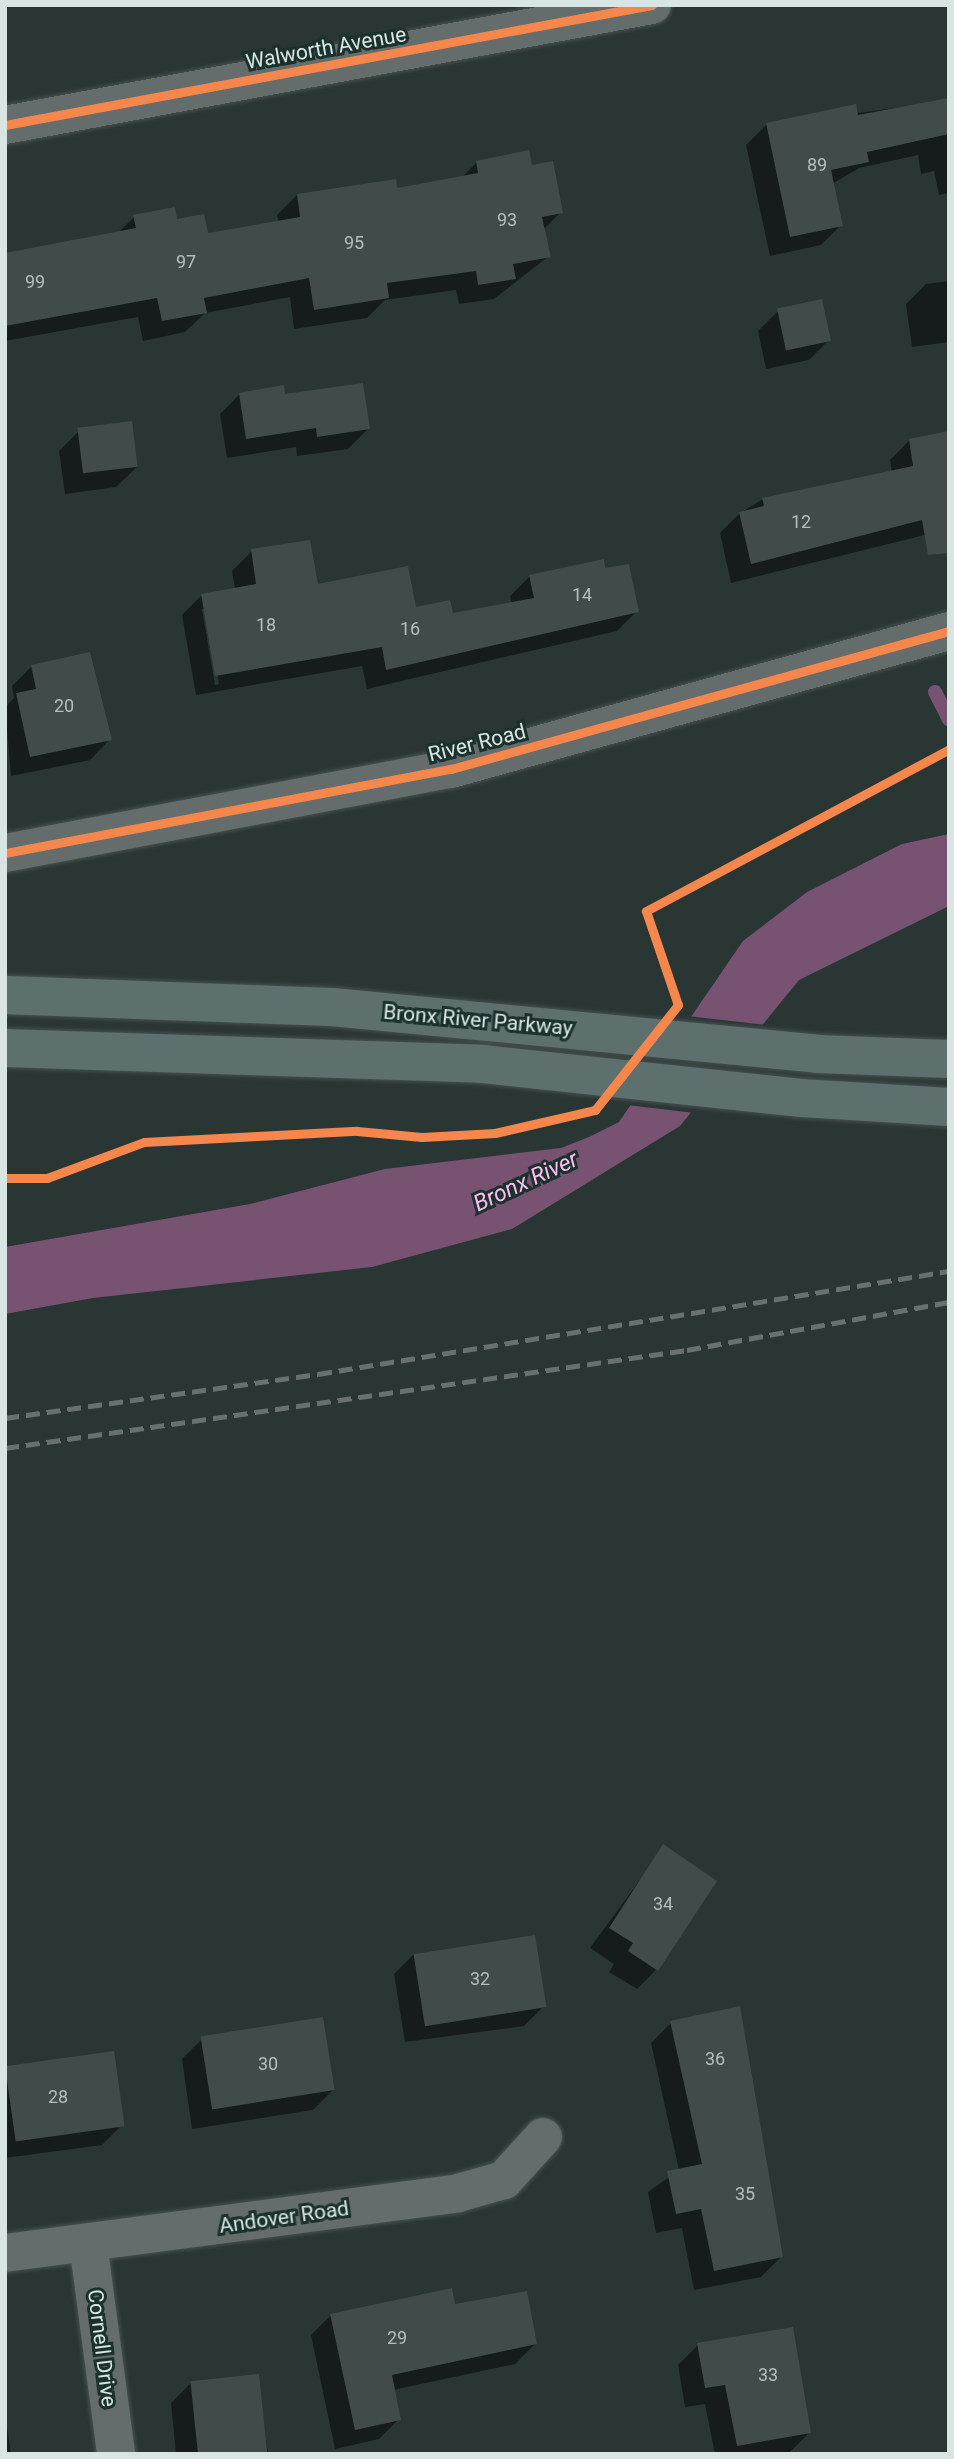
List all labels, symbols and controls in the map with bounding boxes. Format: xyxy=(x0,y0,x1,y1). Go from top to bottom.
street label: Walworth Avenue xyxy=(244,21,408,75)
house number: 89 xyxy=(807,154,827,176)
house number: 93 xyxy=(497,209,517,231)
house number: 95 xyxy=(344,232,364,254)
house number: 97 xyxy=(176,251,196,273)
house number: 99 xyxy=(25,271,45,293)
house number: 12 xyxy=(791,511,811,533)
house number: 14 xyxy=(572,584,592,606)
house number: 18 xyxy=(256,614,276,636)
house number: 16 xyxy=(400,618,420,640)
house number: 20 xyxy=(54,695,74,717)
street label: River Road xyxy=(426,719,528,767)
street label: Bronx River Parkway xyxy=(382,999,574,1041)
water label: Bronx River xyxy=(469,1146,583,1218)
house number: 34 xyxy=(653,1893,673,1915)
house number: 32 xyxy=(470,1968,490,1990)
house number: 36 xyxy=(705,2048,725,2070)
house number: 30 xyxy=(258,2053,278,2075)
house number: 28 xyxy=(48,2086,68,2108)
house number: 35 xyxy=(735,2183,755,2205)
street label: Andover Road xyxy=(218,2195,350,2239)
street label: Cornell Drive xyxy=(82,2288,122,2408)
house number: 29 xyxy=(387,2327,407,2349)
house number: 33 xyxy=(758,2364,778,2386)

